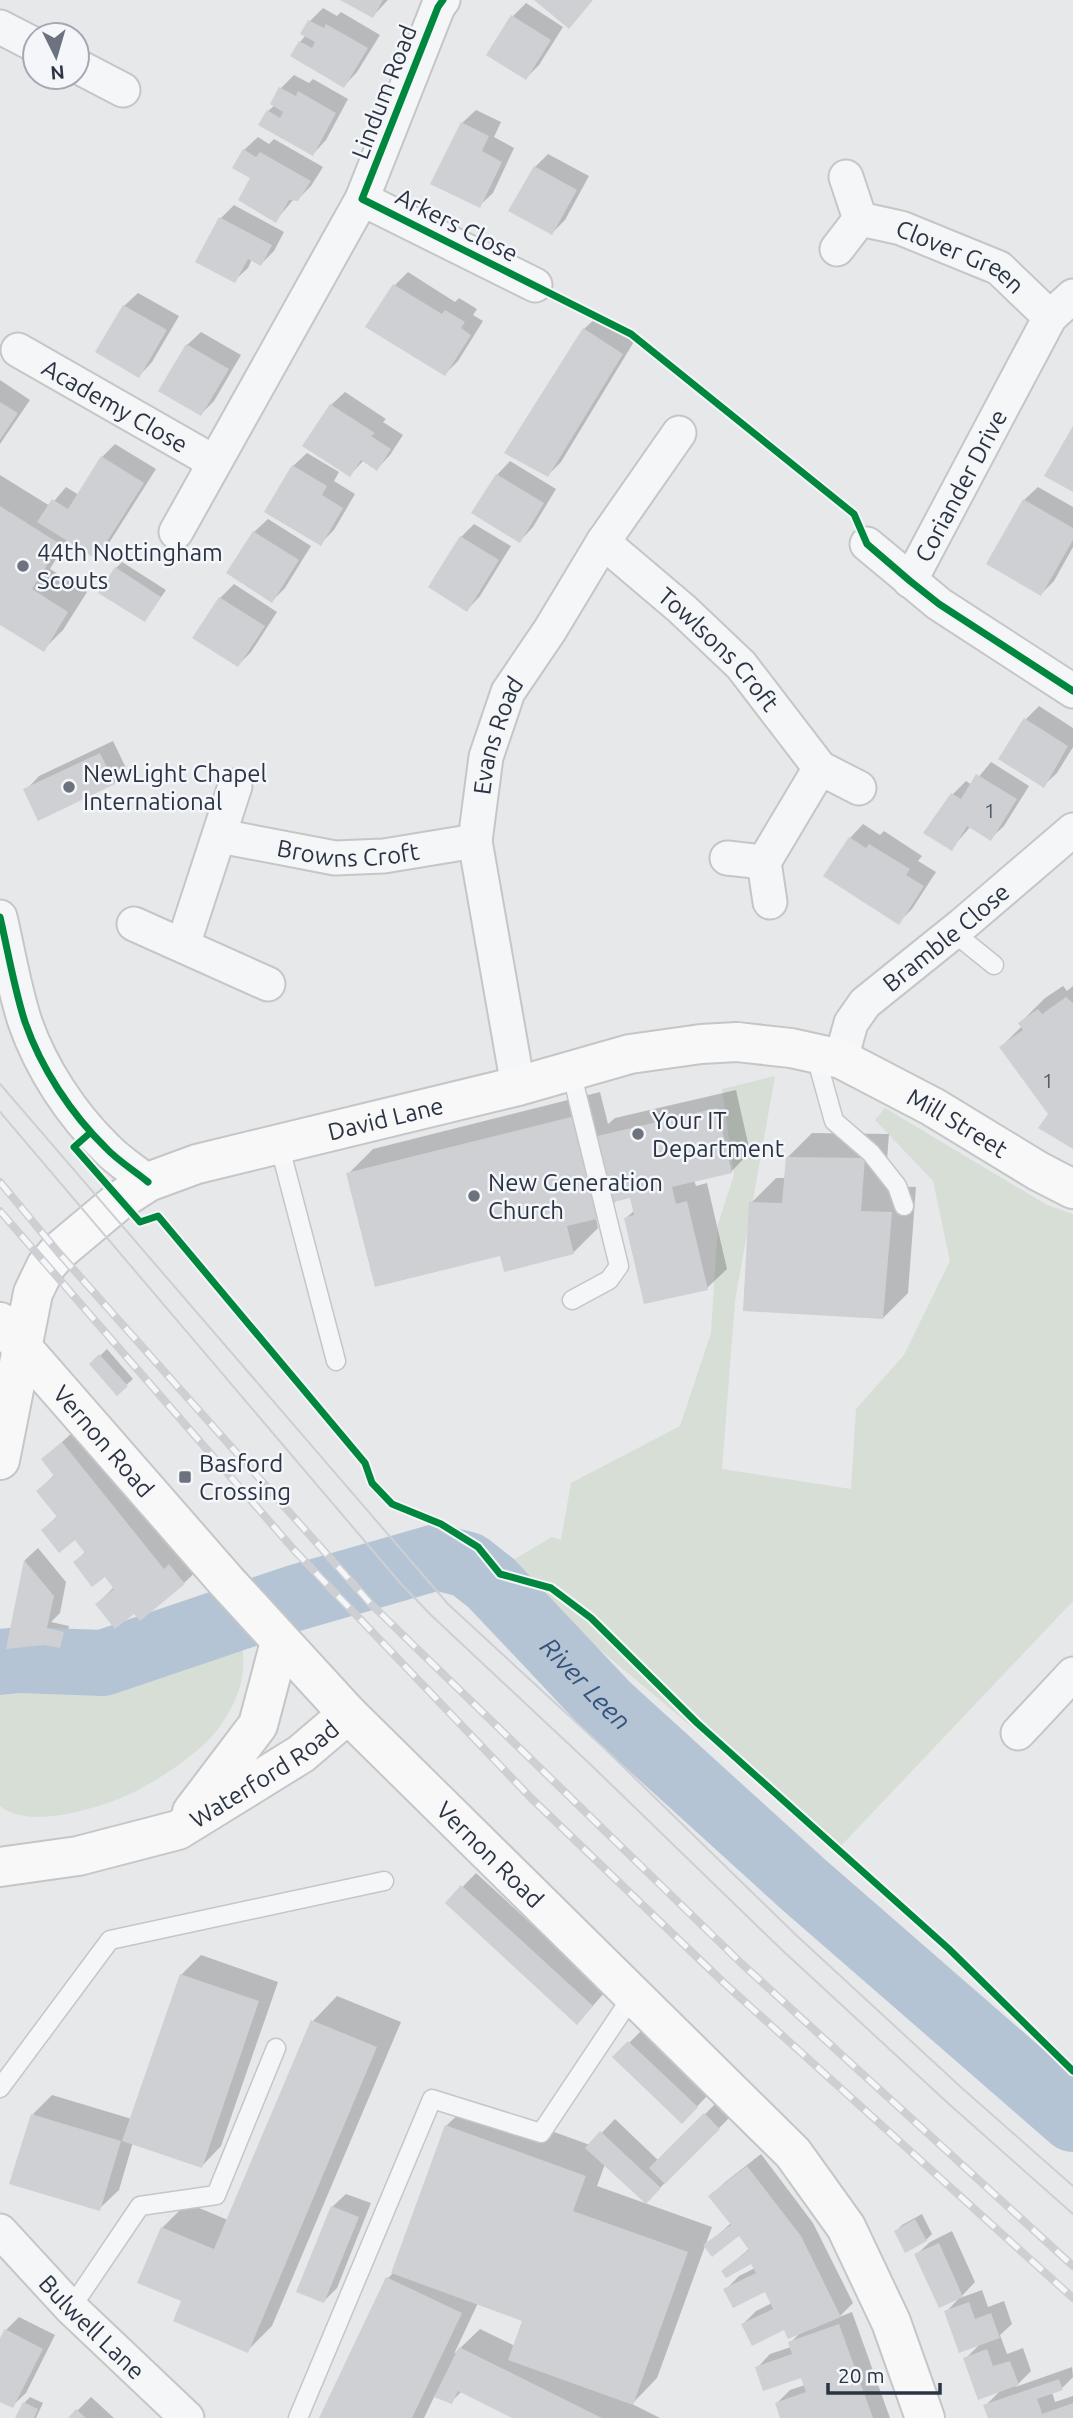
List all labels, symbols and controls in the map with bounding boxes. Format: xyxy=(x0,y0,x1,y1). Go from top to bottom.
north arrow xyxy=(21,21,91,91)
street label: Lindum Road xyxy=(346,21,422,163)
text: N xyxy=(49,61,66,85)
street label: Arkers Close xyxy=(391,183,523,267)
street label: Clover Green xyxy=(892,214,1030,299)
street label: Academy Close xyxy=(38,353,193,458)
street label: Coriander Drive xyxy=(909,405,1012,566)
place label: 44th Nottingham Scouts xyxy=(37,539,223,594)
marker: 44th Nottingham Scouts xyxy=(15,558,31,574)
street label: Towlsons Croft xyxy=(653,582,785,716)
street label: Evans Road xyxy=(468,671,528,796)
place label: NewLight Chapel International xyxy=(83,760,267,815)
marker: NewLight Chapel International xyxy=(61,779,77,795)
house number: 1 xyxy=(984,798,996,822)
street label: Browns Croft xyxy=(275,834,422,872)
street label: Bramble Close xyxy=(877,877,1014,997)
house number: 1 xyxy=(1042,1068,1054,1092)
street label: Mill Street xyxy=(903,1083,1013,1163)
street label: David Lane xyxy=(325,1091,446,1145)
place label: Your IT Department xyxy=(652,1107,785,1162)
marker: Your IT Department xyxy=(630,1126,646,1142)
place label: New Generation Church xyxy=(488,1169,663,1224)
marker: New Generation Church xyxy=(466,1188,482,1204)
street label: Vernon Road xyxy=(48,1380,160,1502)
place label: Basford Crossing xyxy=(199,1450,291,1505)
marker: Basford Crossing xyxy=(177,1469,193,1485)
water label: River Leen xyxy=(535,1631,637,1735)
street label: Waterford Road xyxy=(185,1715,344,1833)
street label: Vernon Road xyxy=(431,1796,549,1913)
street label: Bulwell Lane xyxy=(34,2269,150,2384)
scale bar xyxy=(828,2352,940,2396)
text: 20 m xyxy=(838,2363,885,2387)

